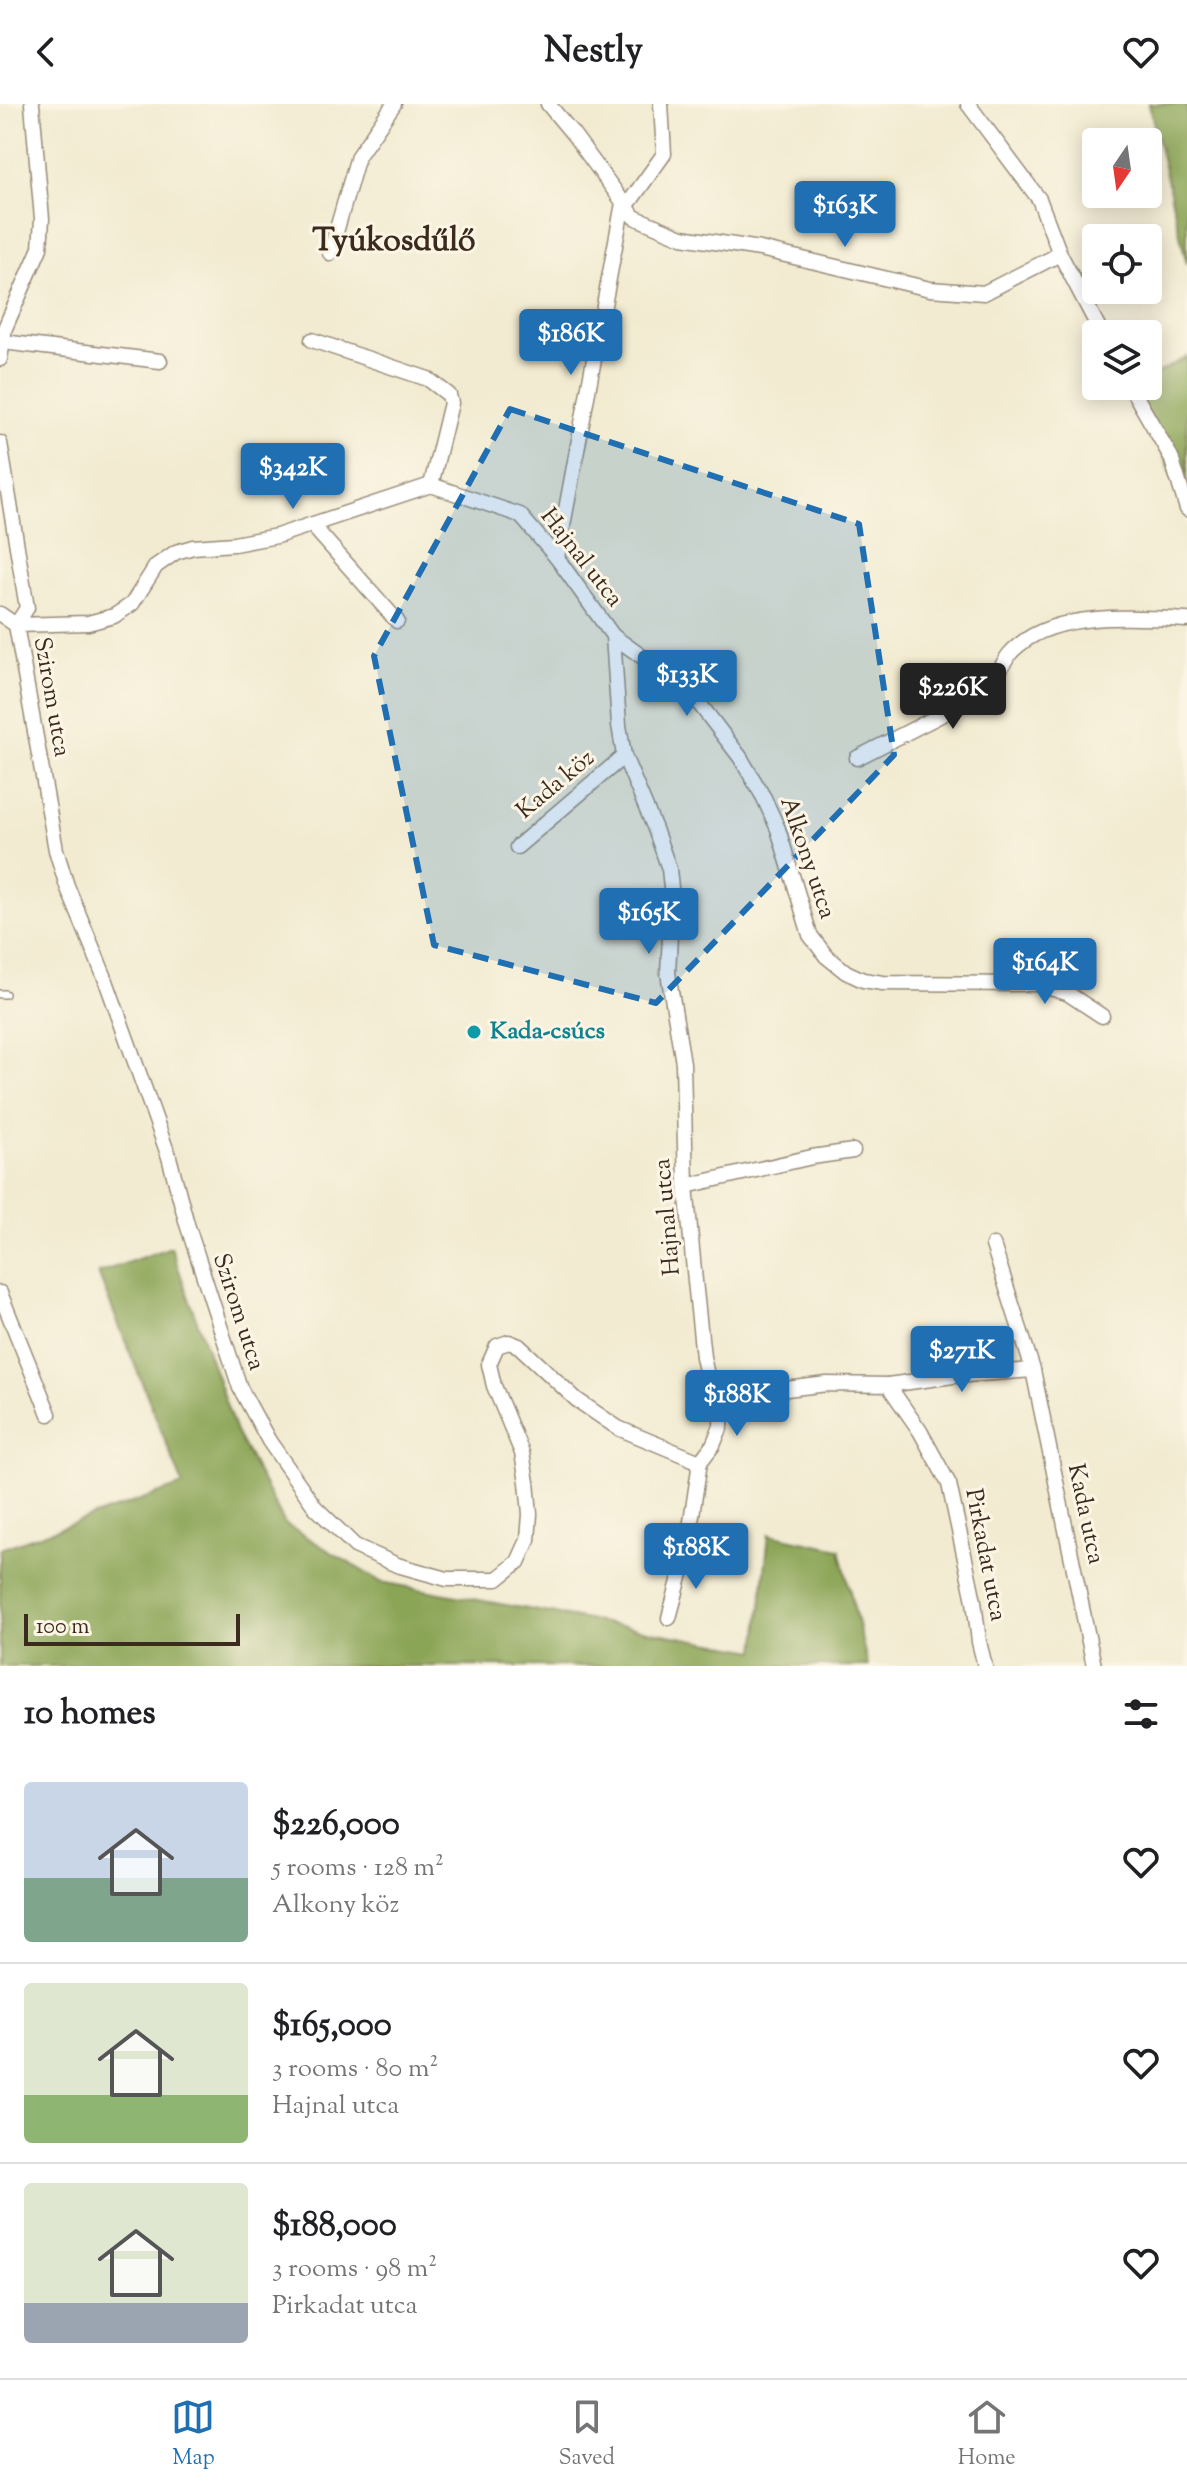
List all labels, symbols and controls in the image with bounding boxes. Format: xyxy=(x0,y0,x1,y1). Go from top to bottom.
text: Nestly xyxy=(544,26,643,78)
icon: back xyxy=(24,30,68,74)
icon: heart xyxy=(1119,30,1163,74)
north arrow xyxy=(1082,128,1162,208)
map controls xyxy=(1082,128,1162,400)
pin: $163K xyxy=(789,181,901,249)
text: $163K xyxy=(813,188,877,225)
district label: Tyúkosdűlő xyxy=(312,219,476,265)
button: locate xyxy=(1082,224,1162,304)
pin: $186K xyxy=(515,309,627,377)
text: $186K xyxy=(537,316,605,353)
button: layers xyxy=(1082,320,1162,400)
pin: $342K xyxy=(237,443,349,511)
text: $342K xyxy=(259,450,327,487)
street label: Hajnal utca xyxy=(531,501,631,615)
street label: Szirom utca xyxy=(24,634,78,760)
pin: $133K xyxy=(631,650,743,718)
text: $133K xyxy=(656,657,718,694)
pin: $226K xyxy=(897,663,1009,731)
text: $226K xyxy=(918,670,988,707)
street label: Kada köz xyxy=(510,742,602,828)
street label: Alkony utca xyxy=(770,793,844,923)
pin: $165K xyxy=(593,888,705,956)
text: $165K xyxy=(617,895,681,932)
pin: $164K xyxy=(989,938,1101,1006)
text: $164K xyxy=(1011,945,1079,982)
place label: Kada-csúcs xyxy=(490,1015,605,1049)
marker: Kada-csúcs xyxy=(465,1023,483,1041)
street label: Hajnal utca xyxy=(646,1157,690,1277)
street label: Szirom utca xyxy=(203,1249,273,1375)
pin: $271K xyxy=(906,1326,1018,1394)
text: $271K xyxy=(929,1333,995,1370)
pin: $188K xyxy=(681,1370,793,1438)
text: $188K xyxy=(703,1377,771,1414)
street label: Kada utca xyxy=(1058,1461,1112,1567)
street label: Pirkadat utca xyxy=(956,1486,1014,1624)
pin: $188K xyxy=(640,1523,752,1591)
text: $188K xyxy=(662,1530,730,1567)
scale bar xyxy=(24,1610,240,1646)
text: 100 m xyxy=(36,1612,89,1644)
text: 10 homes xyxy=(24,1690,156,1739)
icon: filters xyxy=(1119,1692,1163,1736)
text: $226,000 xyxy=(272,1801,400,1850)
icon: home xyxy=(88,1814,184,1910)
icon: heart xyxy=(1119,1840,1163,1884)
text: 5 rooms · 128 m² xyxy=(272,1850,444,1887)
text: Alkony köz xyxy=(272,1887,399,1924)
text: $165,000 xyxy=(272,2002,392,2051)
icon: home xyxy=(88,2015,184,2111)
icon: heart xyxy=(1119,2041,1163,2085)
text: 3 rooms · 80 m² xyxy=(272,2051,438,2088)
text: Hajnal utca xyxy=(272,2088,399,2125)
text: $188,000 xyxy=(272,2202,397,2251)
icon: home xyxy=(88,2215,184,2311)
icon: heart xyxy=(1119,2241,1163,2285)
text: 3 rooms · 98 m² xyxy=(272,2251,437,2288)
text: Pirkadat utca xyxy=(272,2288,417,2325)
tab: Map xyxy=(171,2395,215,2475)
tab: Saved xyxy=(558,2395,615,2475)
tab: Home xyxy=(958,2395,1016,2475)

